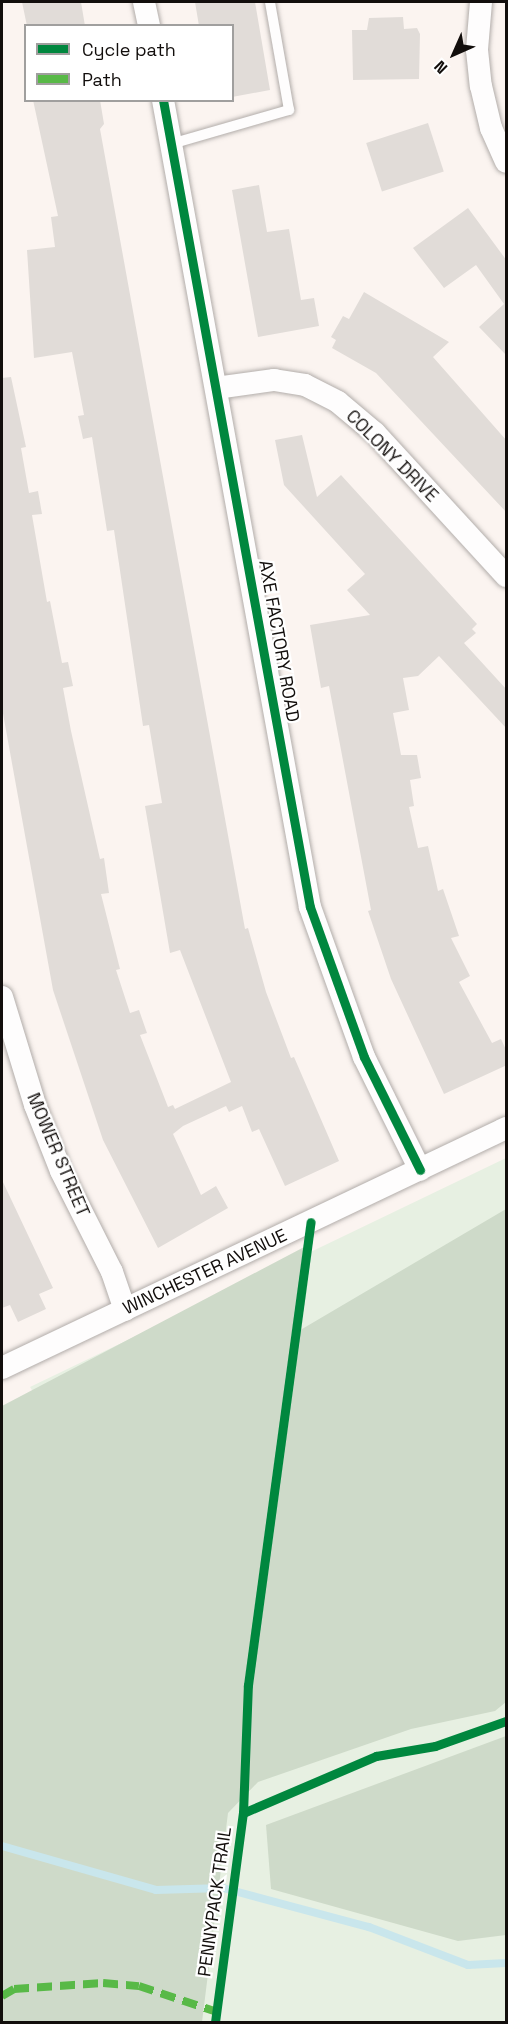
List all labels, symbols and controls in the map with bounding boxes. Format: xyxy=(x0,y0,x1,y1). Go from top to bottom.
legend xyxy=(24,24,234,102)
north arrow xyxy=(424,24,484,84)
text: Cycle path xyxy=(82,38,176,61)
text: N xyxy=(430,56,452,78)
text: Path xyxy=(82,68,122,91)
street label: COLONY DRIVE xyxy=(341,405,443,507)
street label: AXE FACTORY ROAD xyxy=(254,558,304,724)
street label: MOWER STREET xyxy=(22,1090,94,1220)
street label: WINCHESTER AVENUE xyxy=(120,1224,290,1320)
street label: PENNYPACK TRAIL xyxy=(194,1826,236,1978)

